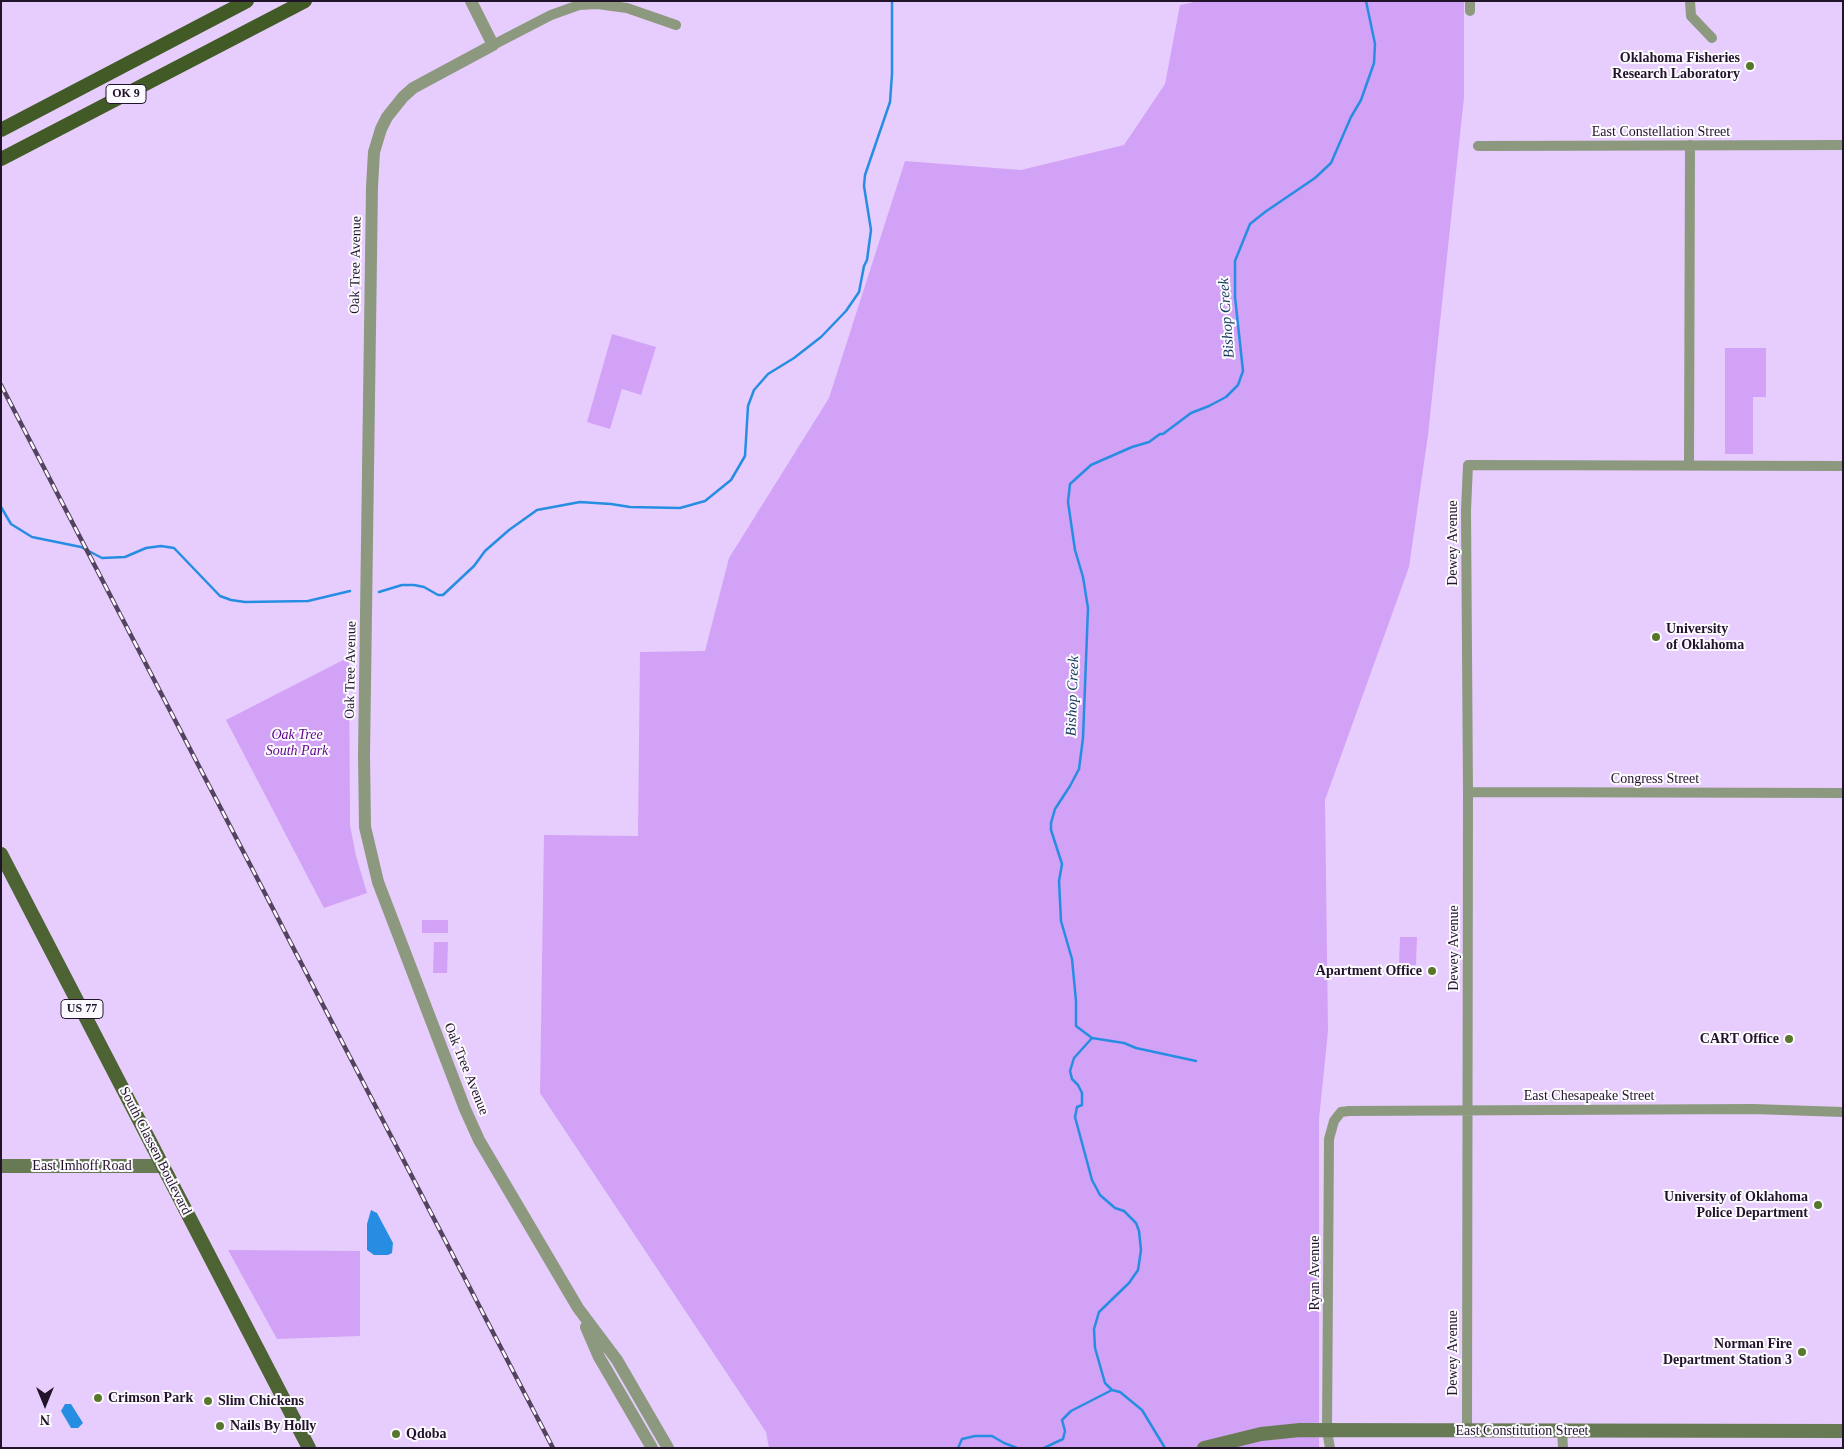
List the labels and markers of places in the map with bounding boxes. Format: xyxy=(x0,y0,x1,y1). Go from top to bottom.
place label: Oklahoma Fisheries Research Laboratory xyxy=(1612,50,1740,82)
marker: Oklahoma Fisheries Research Laboratory xyxy=(1744,60,1756,72)
place label: University of Oklahoma xyxy=(1666,621,1744,654)
marker: University of Oklahoma xyxy=(1650,631,1662,643)
place label: Apartment Office xyxy=(1316,963,1422,979)
marker: Apartment Office xyxy=(1426,965,1438,977)
place label: CART Office xyxy=(1700,1031,1779,1047)
marker: CART Office xyxy=(1783,1033,1795,1045)
place label: University of Oklahoma Police Department xyxy=(1664,1189,1808,1222)
marker: University of Oklahoma Police Department xyxy=(1812,1199,1824,1211)
place label: Norman Fire Department Station 3 xyxy=(1663,1336,1792,1368)
marker: Norman Fire Department Station 3 xyxy=(1796,1346,1808,1358)
place label: Crimson Park xyxy=(108,1390,193,1406)
marker: Crimson Park xyxy=(92,1392,104,1404)
place label: Slim Chickens xyxy=(218,1393,304,1409)
marker: Slim Chickens xyxy=(202,1395,214,1407)
place label: Nails By Holly xyxy=(230,1418,316,1434)
marker: Nails By Holly xyxy=(214,1420,226,1432)
place label: Qdoba xyxy=(406,1426,446,1442)
marker: Qdoba xyxy=(390,1428,402,1440)

